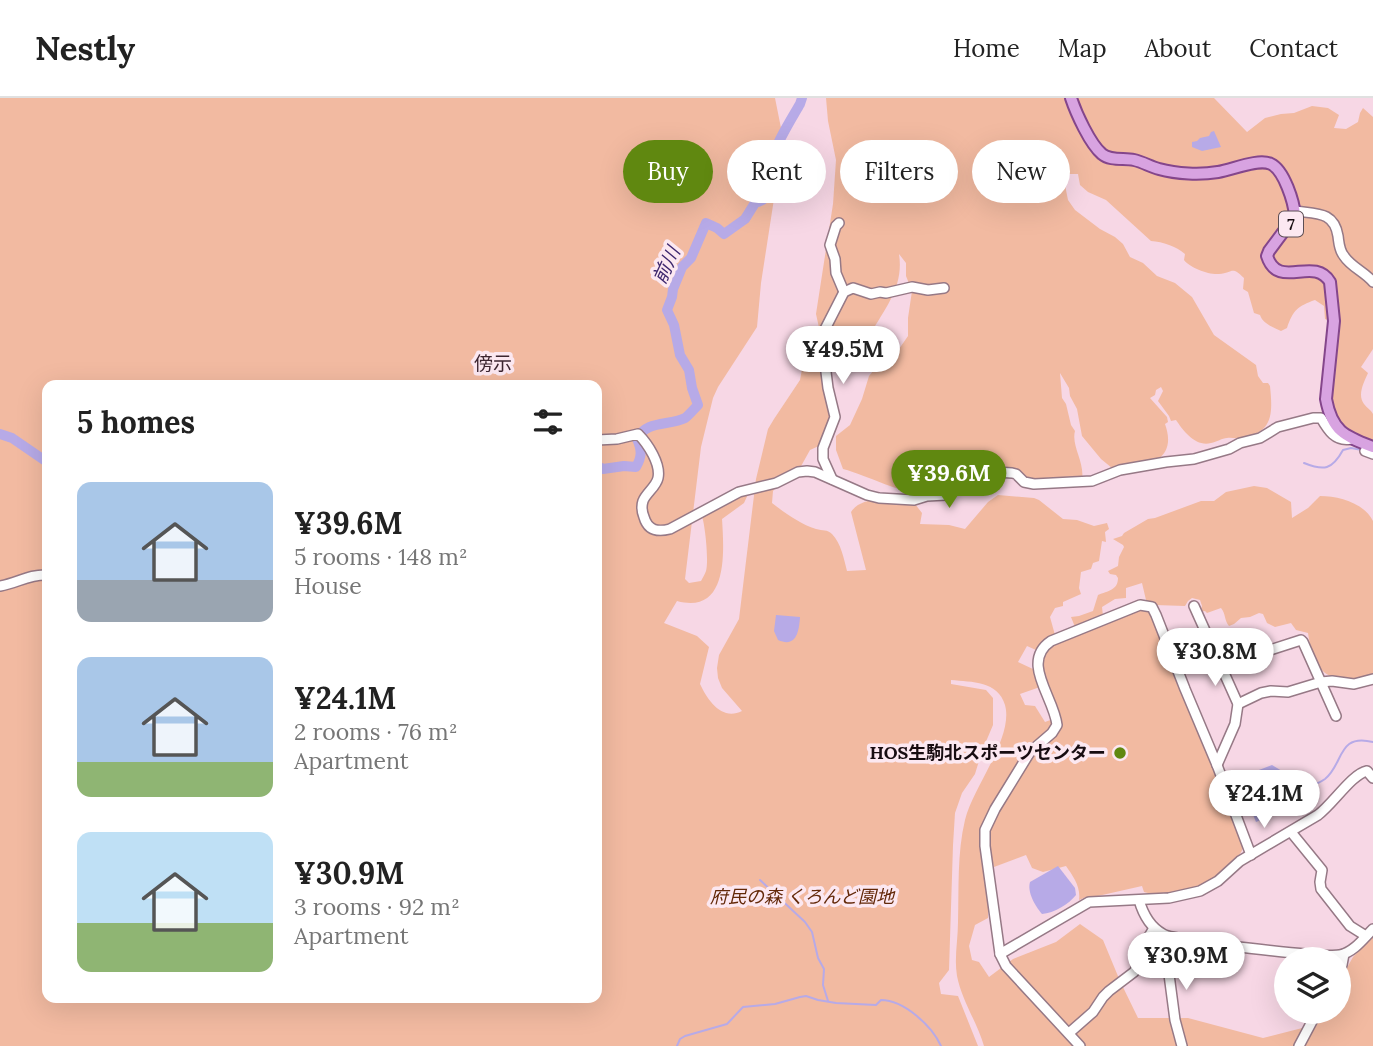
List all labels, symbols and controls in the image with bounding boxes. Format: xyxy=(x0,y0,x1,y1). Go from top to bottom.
text: Nestly xyxy=(35,27,135,69)
text: Home xyxy=(953,33,1020,64)
text: Map xyxy=(1058,33,1107,64)
text: About xyxy=(1145,33,1211,64)
text: Contact xyxy=(1249,33,1338,64)
chip: Buy xyxy=(623,140,713,203)
chip: Rent xyxy=(727,140,826,203)
chip: Filters xyxy=(840,140,958,203)
chip: New xyxy=(972,140,1070,203)
road number: 7 xyxy=(1279,212,1303,236)
water label: 前川 xyxy=(647,241,686,287)
pin: ¥49.5M xyxy=(786,327,900,386)
text: ¥49.5M xyxy=(802,334,884,363)
district label: 傍示 xyxy=(474,351,512,375)
text: 5 homes xyxy=(77,403,195,441)
icon: filters xyxy=(529,403,567,441)
pin: ¥39.6M xyxy=(892,450,1006,510)
text: ¥39.6M xyxy=(907,458,991,487)
text: ¥39.6M xyxy=(294,504,403,542)
icon: home xyxy=(133,510,217,594)
text: 5 rooms · 148 m² xyxy=(294,542,468,571)
text: House xyxy=(294,571,362,600)
pin: ¥30.8M xyxy=(1158,628,1272,688)
text: ¥30.8M xyxy=(1173,636,1257,665)
text: ¥24.1M xyxy=(294,679,396,717)
icon: home xyxy=(133,685,217,769)
text: 2 rooms · 76 m² xyxy=(294,717,458,746)
place label: HOS生駒北スポーツセンター xyxy=(869,741,1106,764)
marker: HOS生駒北スポーツセンター xyxy=(1112,745,1128,761)
text: Apartment xyxy=(294,746,409,775)
pin: ¥24.1M xyxy=(1207,770,1321,830)
text: ¥24.1M xyxy=(1225,778,1303,807)
text: ¥30.9M xyxy=(294,854,404,892)
icon: home xyxy=(133,860,217,944)
park label: 府民の森 くろんど園地 xyxy=(710,885,896,908)
text: 3 rooms · 92 m² xyxy=(294,892,460,921)
text: Apartment xyxy=(294,921,409,950)
pin: ¥30.9M xyxy=(1129,932,1243,992)
text: ¥30.9M xyxy=(1144,940,1228,969)
map controls xyxy=(1274,947,1351,1024)
button: layers xyxy=(1274,947,1351,1024)

